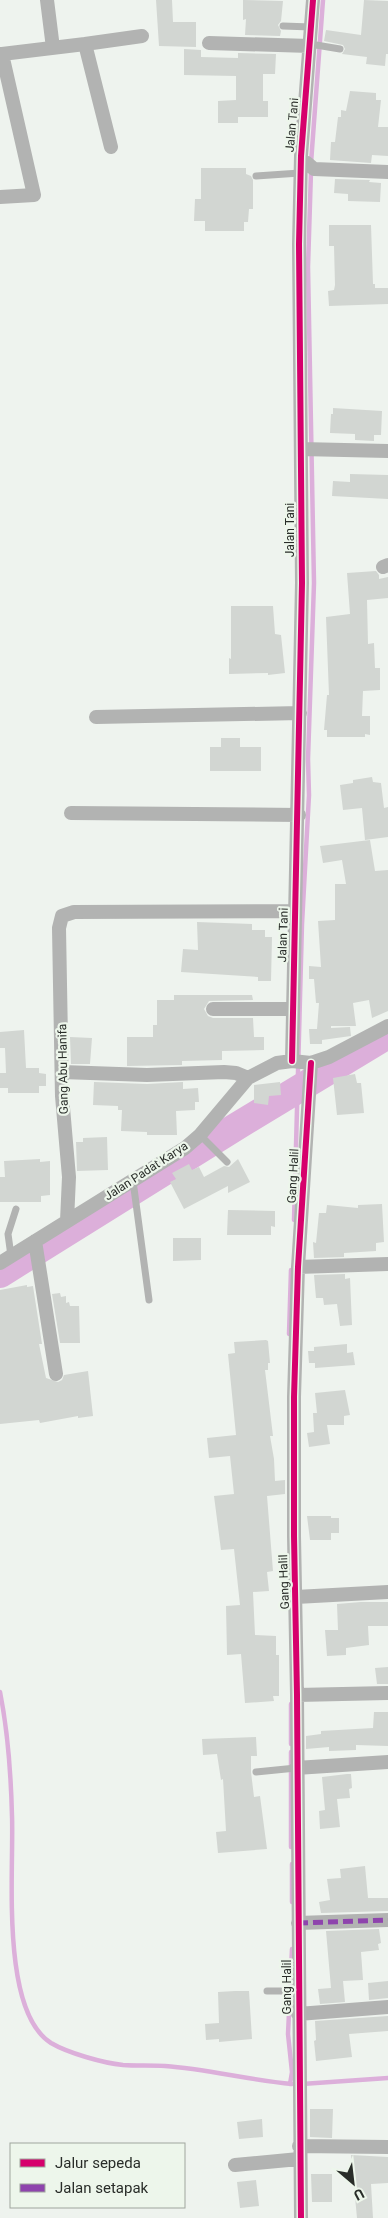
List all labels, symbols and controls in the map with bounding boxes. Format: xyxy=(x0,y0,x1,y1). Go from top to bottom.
street label: Jalan Tani xyxy=(283,97,301,153)
street label: Jalan Tani xyxy=(283,503,297,557)
street label: Jalan Tani xyxy=(275,907,291,963)
street label: Gang Abu Hanifa xyxy=(55,1024,71,1114)
street label: Jalan Padat Karya xyxy=(102,1139,190,1203)
street label: Gang Halil xyxy=(285,1148,301,1204)
street label: Gang Halil xyxy=(276,1554,292,1610)
street label: Gang Halil xyxy=(280,1960,294,2014)
legend xyxy=(10,2143,185,2208)
text: Jalur sepeda xyxy=(55,2154,141,2172)
north arrow xyxy=(328,2158,378,2208)
text: Jalan setapak xyxy=(55,2179,149,2197)
text: U xyxy=(351,2185,367,2204)

